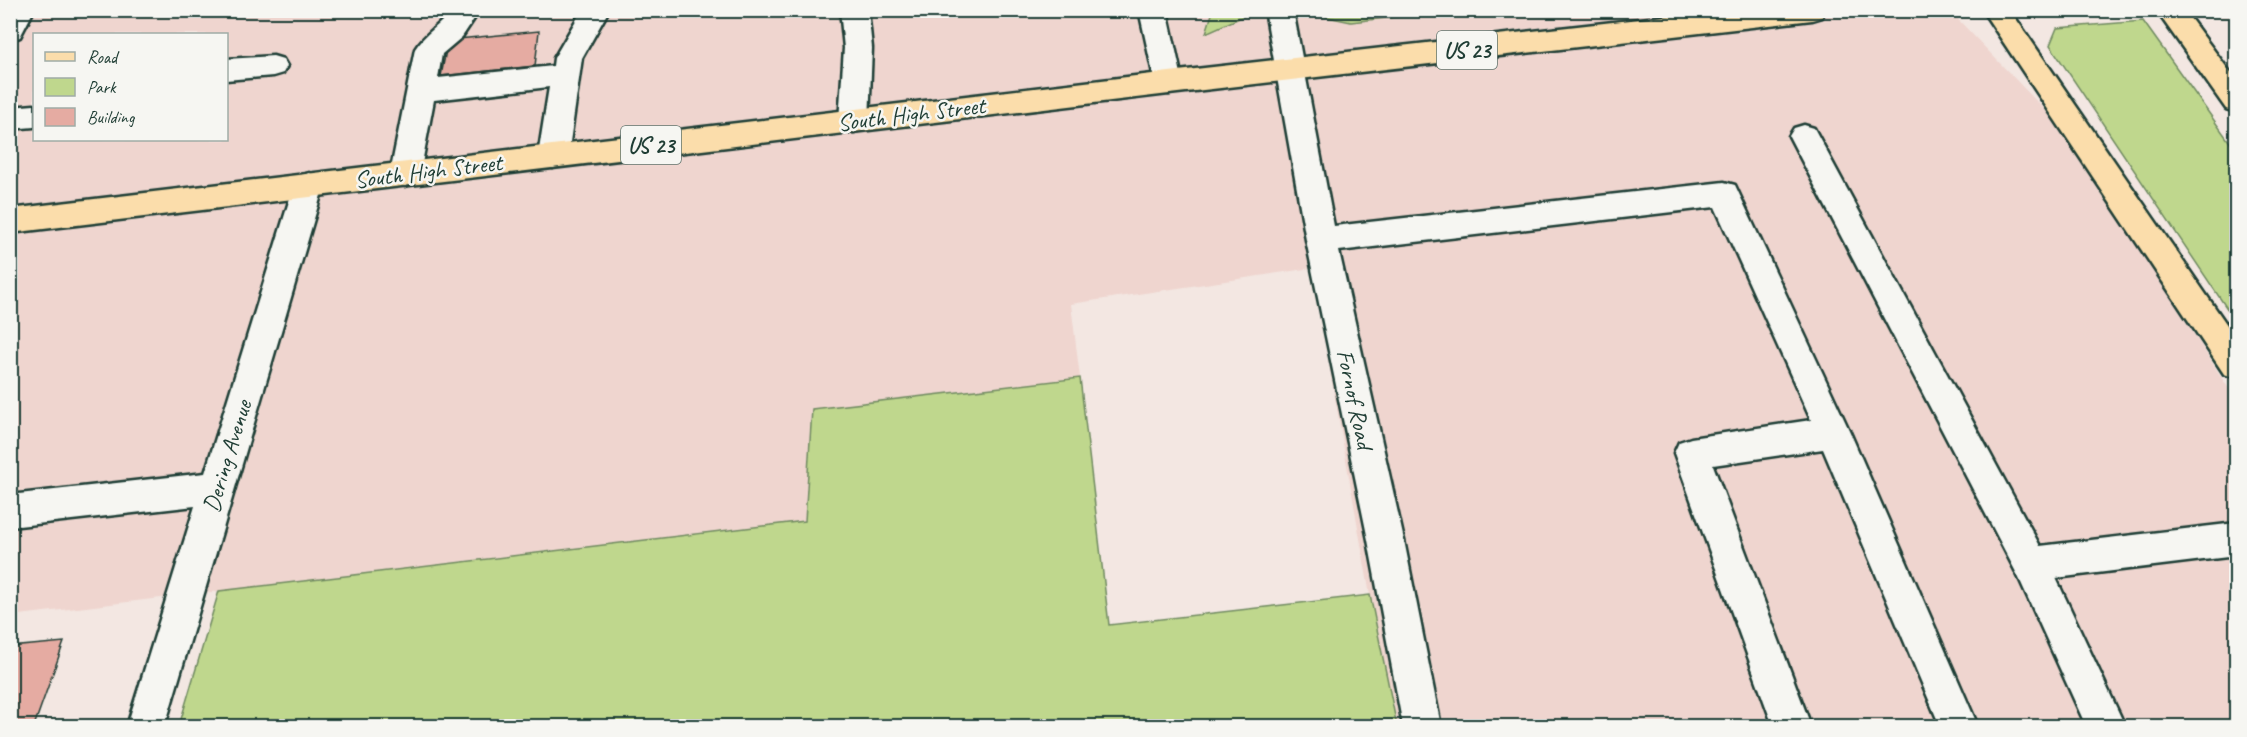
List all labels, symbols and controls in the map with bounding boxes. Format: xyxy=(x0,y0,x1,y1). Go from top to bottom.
road number: US 23 xyxy=(1437,31,1497,69)
legend xyxy=(33,33,228,141)
text: Road xyxy=(87,46,120,68)
text: Park xyxy=(87,76,117,98)
street label: South High Street xyxy=(836,90,988,138)
text: Building xyxy=(87,106,136,128)
road number: US 23 xyxy=(621,126,681,164)
street label: South High Street xyxy=(353,147,505,195)
street label: Fornof Road xyxy=(1330,347,1381,455)
street label: Dering Avenue xyxy=(196,394,259,516)

